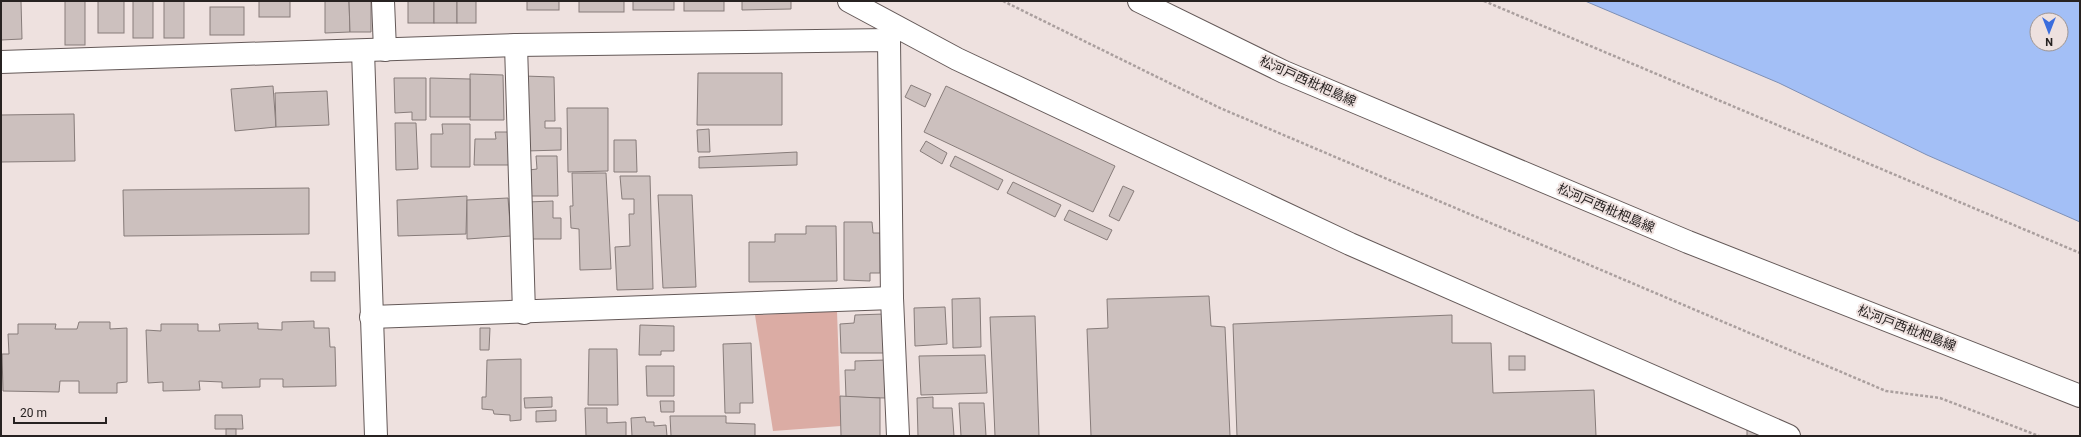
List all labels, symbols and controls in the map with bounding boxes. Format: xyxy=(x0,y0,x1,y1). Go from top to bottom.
north arrow xyxy=(2029,12,2069,52)
text: N xyxy=(2045,35,2053,48)
street label: 松河戸西枇杷島線 xyxy=(1257,53,1359,109)
street label: 松河戸西枇杷島線 xyxy=(1555,181,1657,235)
street label: 松河戸西枇杷島線 xyxy=(1856,302,1958,354)
scale bar xyxy=(14,399,106,425)
text: 20 m xyxy=(20,406,47,420)

